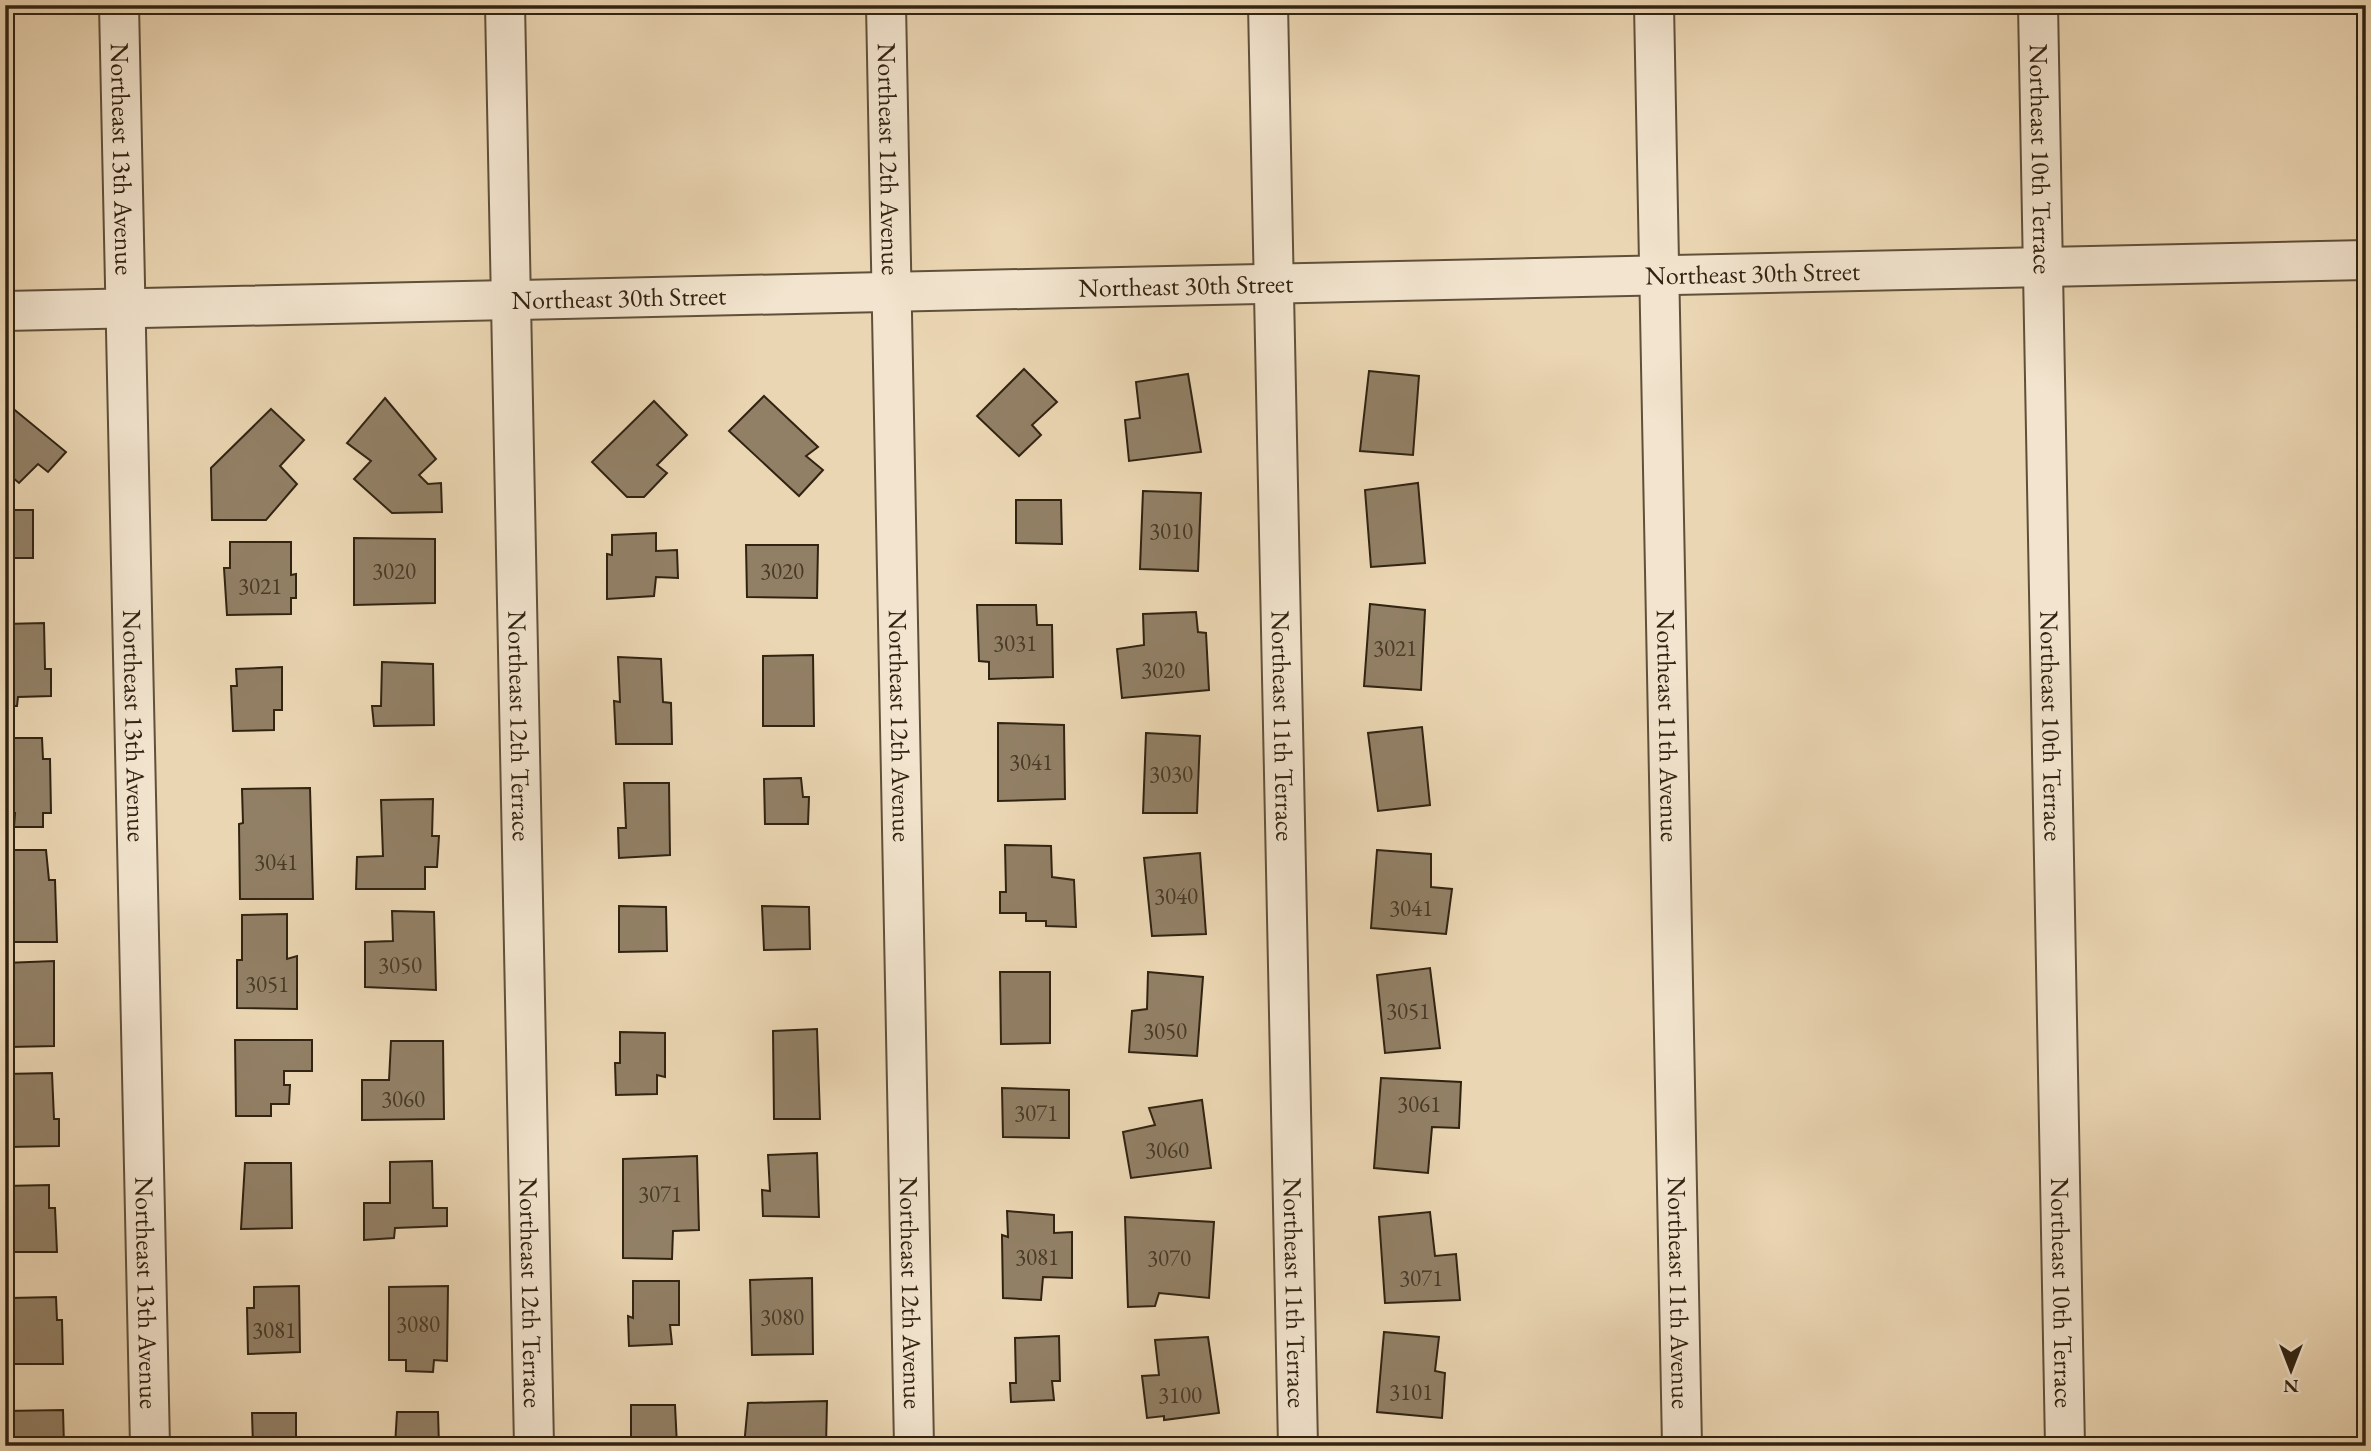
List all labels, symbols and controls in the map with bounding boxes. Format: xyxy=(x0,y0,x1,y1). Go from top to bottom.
street label: Northeast 13th Avenue xyxy=(103,42,142,276)
street label: Northeast 12th Avenue xyxy=(870,42,908,275)
street label: Northeast 10th Terrace xyxy=(2022,43,2060,275)
street label: Northeast 30th Street xyxy=(1645,254,1860,293)
street label: Northeast 30th Street xyxy=(1078,266,1294,305)
street label: Northeast 30th Street xyxy=(511,278,727,317)
house number: 3010 xyxy=(1149,516,1193,546)
house number: 3020 xyxy=(372,556,416,586)
house number: 3020 xyxy=(760,556,804,586)
house number: 3021 xyxy=(238,571,282,601)
street label: Northeast 13th Avenue xyxy=(115,609,154,842)
street label: Northeast 12th Avenue xyxy=(881,609,919,842)
street label: Northeast 11th Avenue xyxy=(1649,609,1687,842)
street label: Northeast 12th Terrace xyxy=(500,610,539,841)
street label: Northeast 11th Terrace xyxy=(1264,610,1302,841)
street label: Northeast 10th Terrace xyxy=(2032,610,2071,841)
house number: 3031 xyxy=(993,628,1037,658)
house number: 3021 xyxy=(1373,633,1417,663)
house number: 3020 xyxy=(1141,655,1185,685)
house number: 3041 xyxy=(1009,747,1053,777)
house number: 3030 xyxy=(1149,759,1193,789)
house number: 3041 xyxy=(254,847,298,877)
house number: 3040 xyxy=(1154,881,1198,911)
house number: 3041 xyxy=(1389,893,1433,923)
house number: 3050 xyxy=(378,950,422,980)
house number: 3051 xyxy=(245,969,289,999)
house number: 3051 xyxy=(1386,996,1430,1026)
house number: 3050 xyxy=(1143,1016,1187,1046)
house number: 3060 xyxy=(381,1084,425,1114)
house number: 3061 xyxy=(1397,1089,1441,1119)
house number: 3071 xyxy=(1014,1098,1058,1128)
house number: 3060 xyxy=(1145,1135,1189,1165)
street label: Northeast 13th Avenue xyxy=(127,1176,166,1409)
street label: Northeast 12th Avenue xyxy=(892,1176,930,1409)
street label: Northeast 11th Avenue xyxy=(1660,1176,1698,1409)
street label: Northeast 12th Terrace xyxy=(512,1177,550,1408)
street label: Northeast 11th Terrace xyxy=(1275,1177,1314,1408)
street label: Northeast 10th Terrace xyxy=(2043,1177,2081,1408)
house number: 3071 xyxy=(638,1179,682,1209)
house number: 3081 xyxy=(1015,1242,1059,1272)
house number: 3070 xyxy=(1147,1243,1191,1273)
house number: 3071 xyxy=(1399,1263,1443,1293)
house number: 3080 xyxy=(760,1302,804,1332)
house number: 3080 xyxy=(396,1309,440,1339)
house number: 3081 xyxy=(252,1315,296,1345)
north arrow xyxy=(2256,1336,2326,1406)
text: N xyxy=(2283,1374,2299,1399)
house number: 3101 xyxy=(1389,1377,1433,1407)
house number: 3100 xyxy=(1158,1380,1202,1410)

